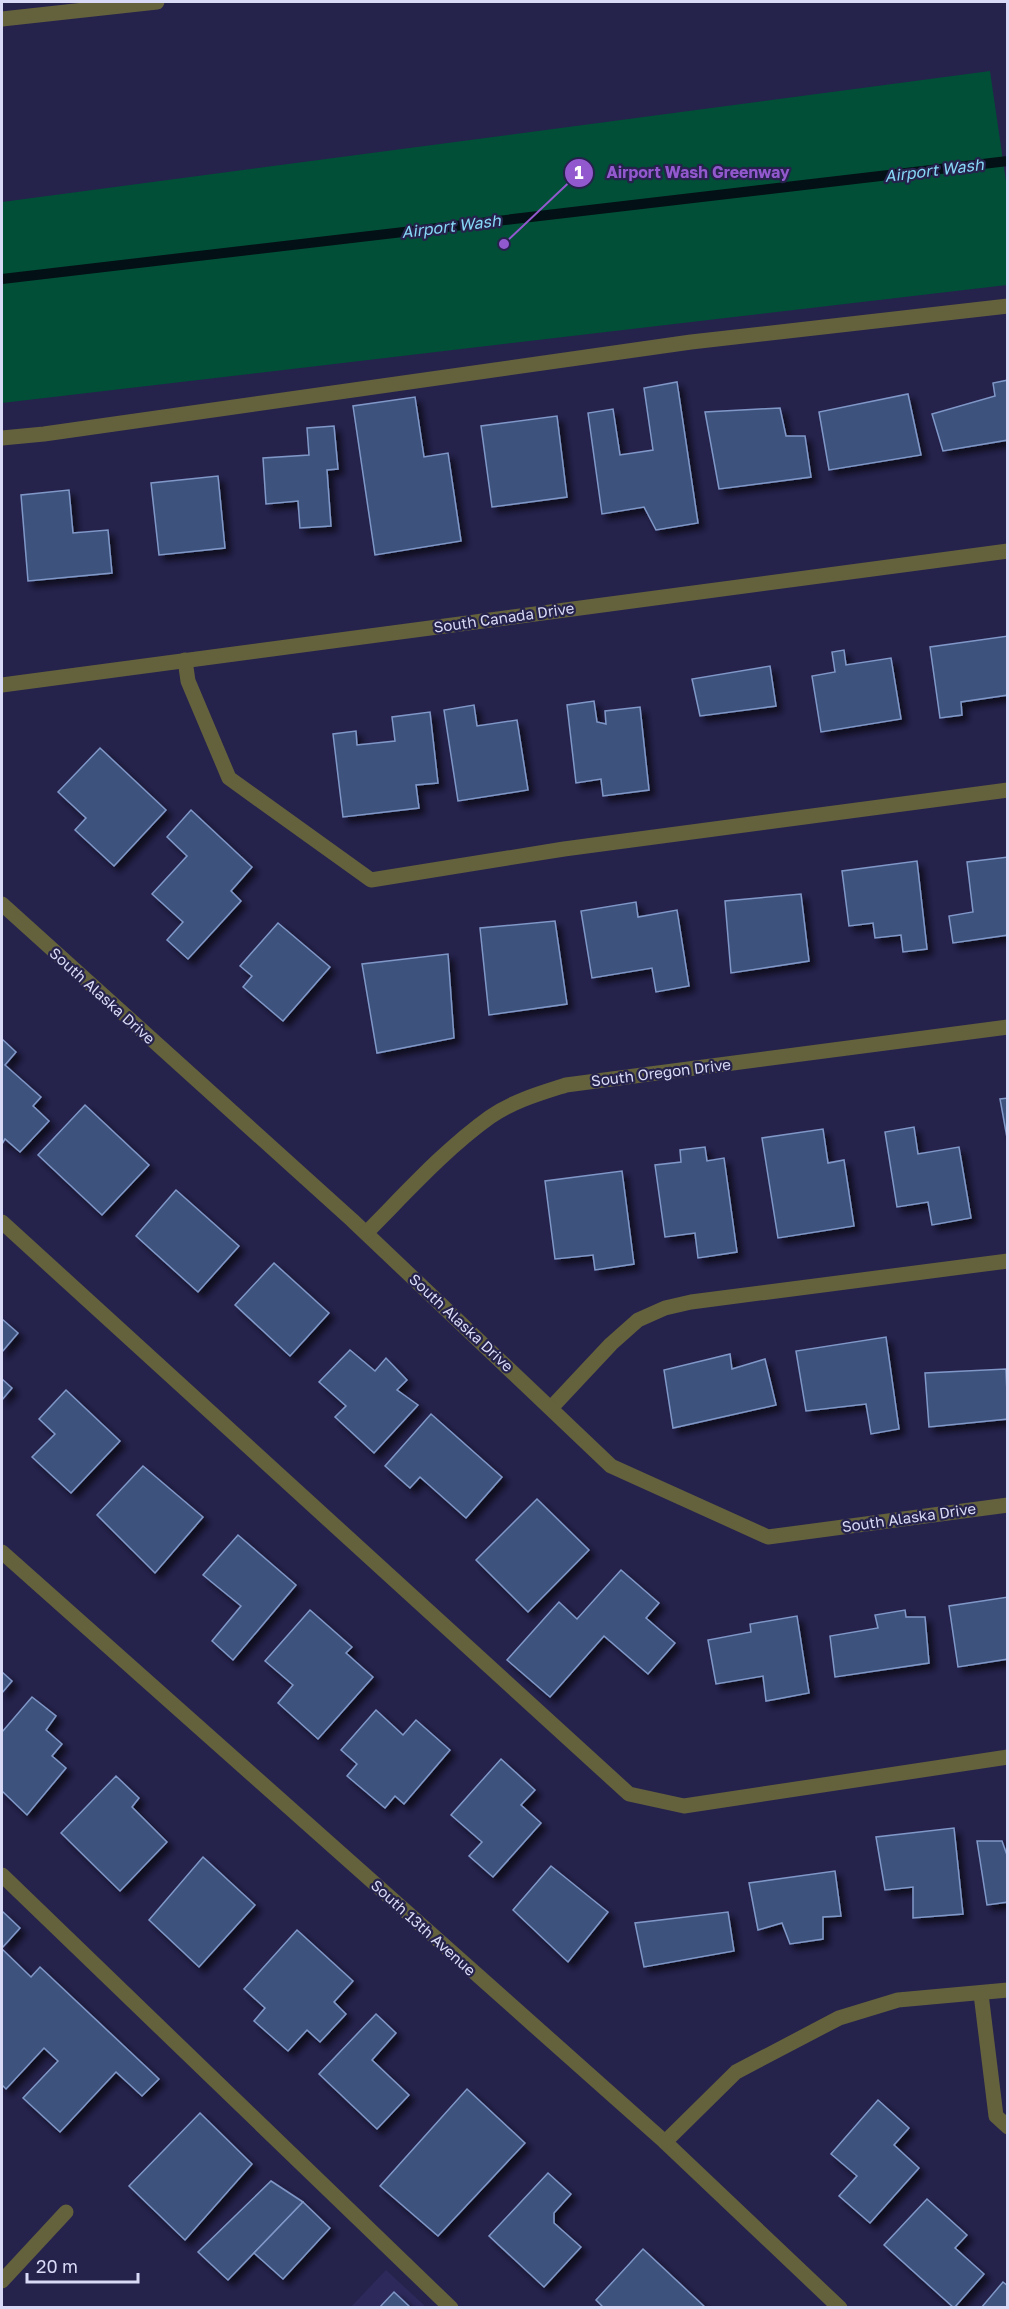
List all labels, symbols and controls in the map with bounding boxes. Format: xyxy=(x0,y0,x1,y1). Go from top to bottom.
water label: Airport Wash xyxy=(883,154,986,186)
callout: Airport Wash Greenway xyxy=(564,156,801,190)
text: 1 xyxy=(574,161,584,183)
text: Airport Wash Greenway xyxy=(606,162,790,182)
water label: Airport Wash xyxy=(400,210,503,242)
street label: South Canada Drive xyxy=(432,598,576,636)
street label: South Alaska Drive xyxy=(46,943,159,1047)
street label: South Oregon Drive xyxy=(590,1054,732,1090)
street label: South Alaska Drive xyxy=(406,1270,518,1375)
street label: South Alaska Drive xyxy=(841,1499,977,1535)
street label: South 13th Avenue xyxy=(368,1876,480,1979)
scale bar xyxy=(27,2246,138,2284)
text: 20 m xyxy=(36,2255,78,2277)

